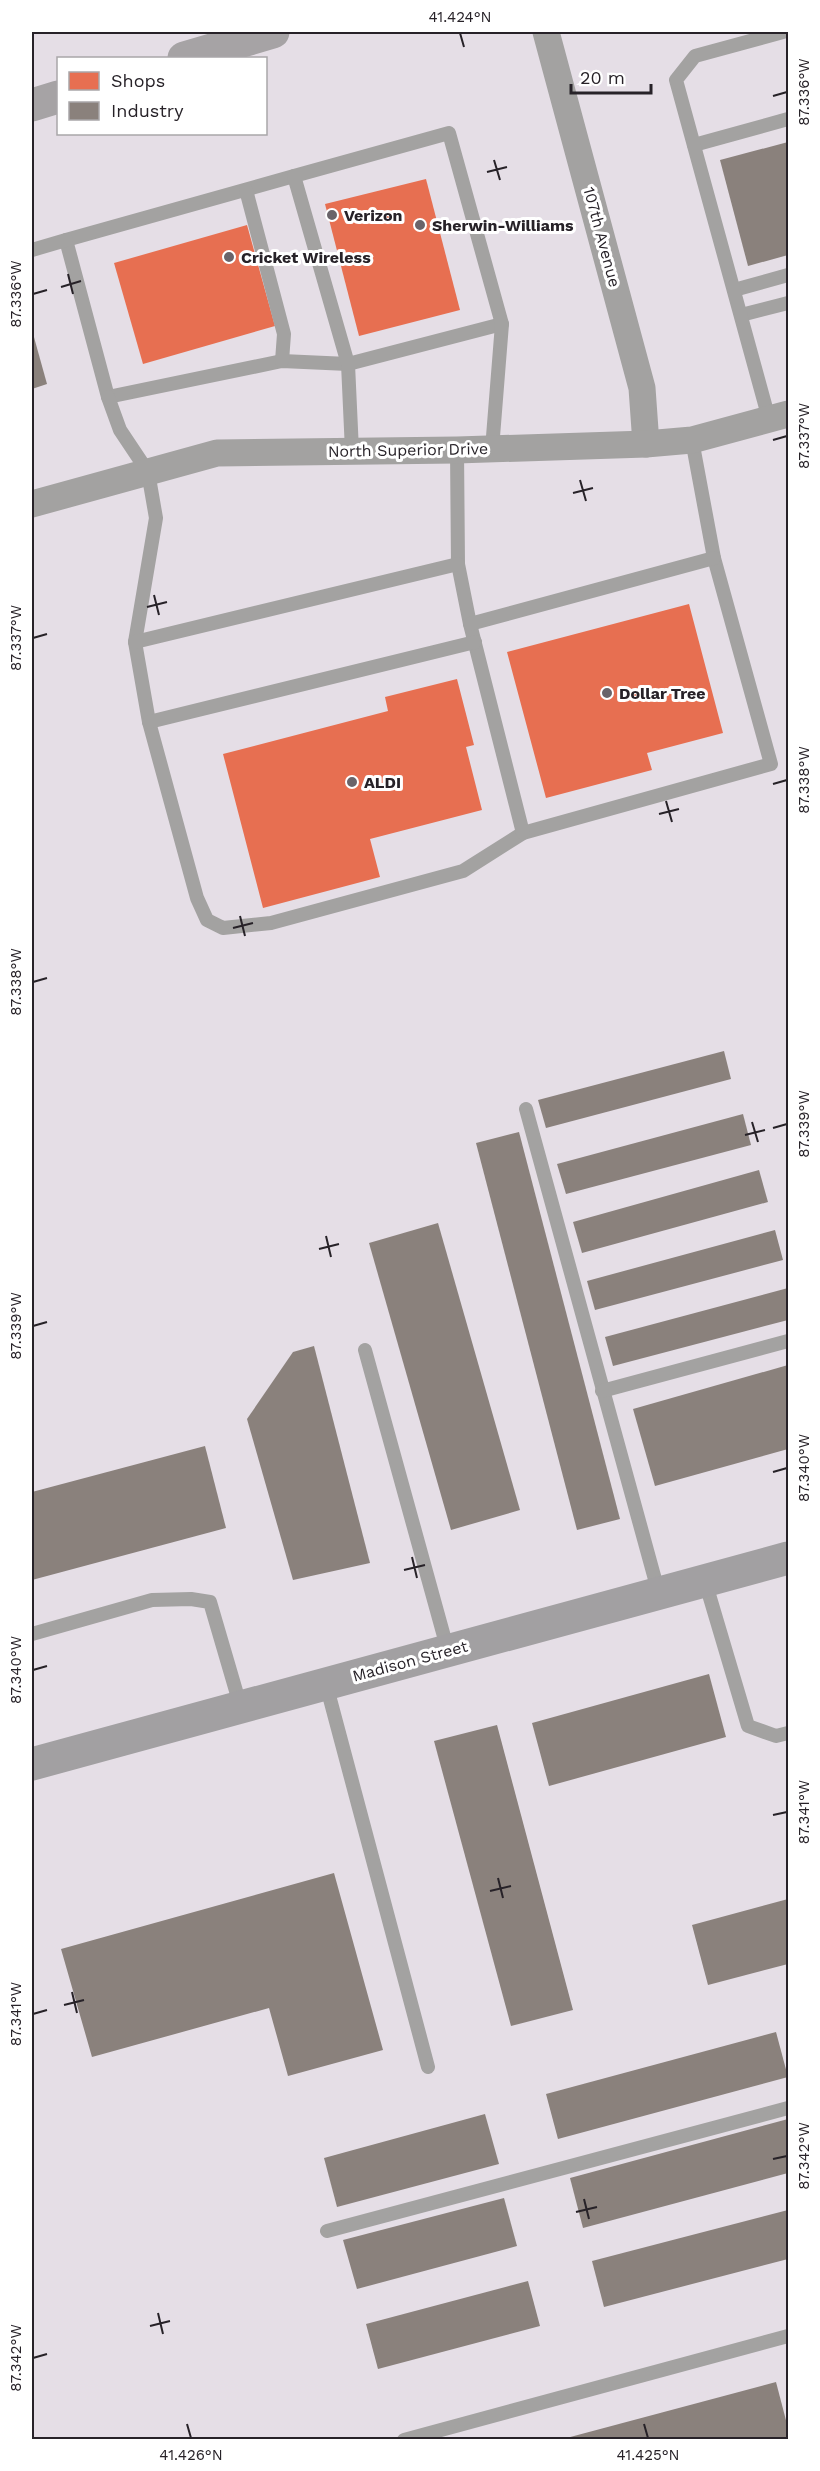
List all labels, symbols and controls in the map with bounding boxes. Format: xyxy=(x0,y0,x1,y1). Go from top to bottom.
text: 41.424°N xyxy=(428,8,492,26)
legend xyxy=(57,57,267,135)
scale bar xyxy=(571,57,650,95)
text: 87.336°W xyxy=(795,58,813,126)
text: 20 m xyxy=(580,67,625,88)
text: Shops xyxy=(111,70,165,91)
text: Industry xyxy=(111,100,184,121)
street label: 107th Avenue xyxy=(580,185,624,289)
place label: Verizon xyxy=(344,206,403,225)
marker: Verizon xyxy=(325,208,339,222)
place label: Sherwin-Williams xyxy=(432,216,574,235)
marker: Sherwin-Williams xyxy=(413,218,427,232)
place label: Cricket Wireless xyxy=(241,248,371,267)
marker: Cricket Wireless xyxy=(222,250,236,264)
text: 87.336°W xyxy=(7,260,25,328)
text: 87.337°W xyxy=(795,403,813,469)
street label: North Superior Drive xyxy=(328,439,488,461)
text: 87.337°W xyxy=(7,605,25,671)
place label: Dollar Tree xyxy=(619,684,706,703)
marker: Dollar Tree xyxy=(600,686,614,700)
text: 87.338°W xyxy=(795,746,813,814)
place label: ALDI xyxy=(364,773,401,792)
marker: ALDI xyxy=(345,775,359,789)
text: 87.338°W xyxy=(7,948,25,1016)
text: 87.339°W xyxy=(795,1090,813,1158)
text: 87.339°W xyxy=(7,1292,25,1360)
text: 87.340°W xyxy=(795,1434,813,1502)
text: 87.340°W xyxy=(7,1636,25,1704)
street label: Madison Street xyxy=(350,1636,470,1686)
text: 87.341°W xyxy=(795,1780,813,1844)
text: 87.341°W xyxy=(7,1982,25,2046)
text: 87.342°W xyxy=(795,2122,813,2190)
text: 87.342°W xyxy=(7,2324,25,2392)
text: 41.426°N xyxy=(159,2446,223,2464)
text: 41.425°N xyxy=(616,2446,680,2464)

